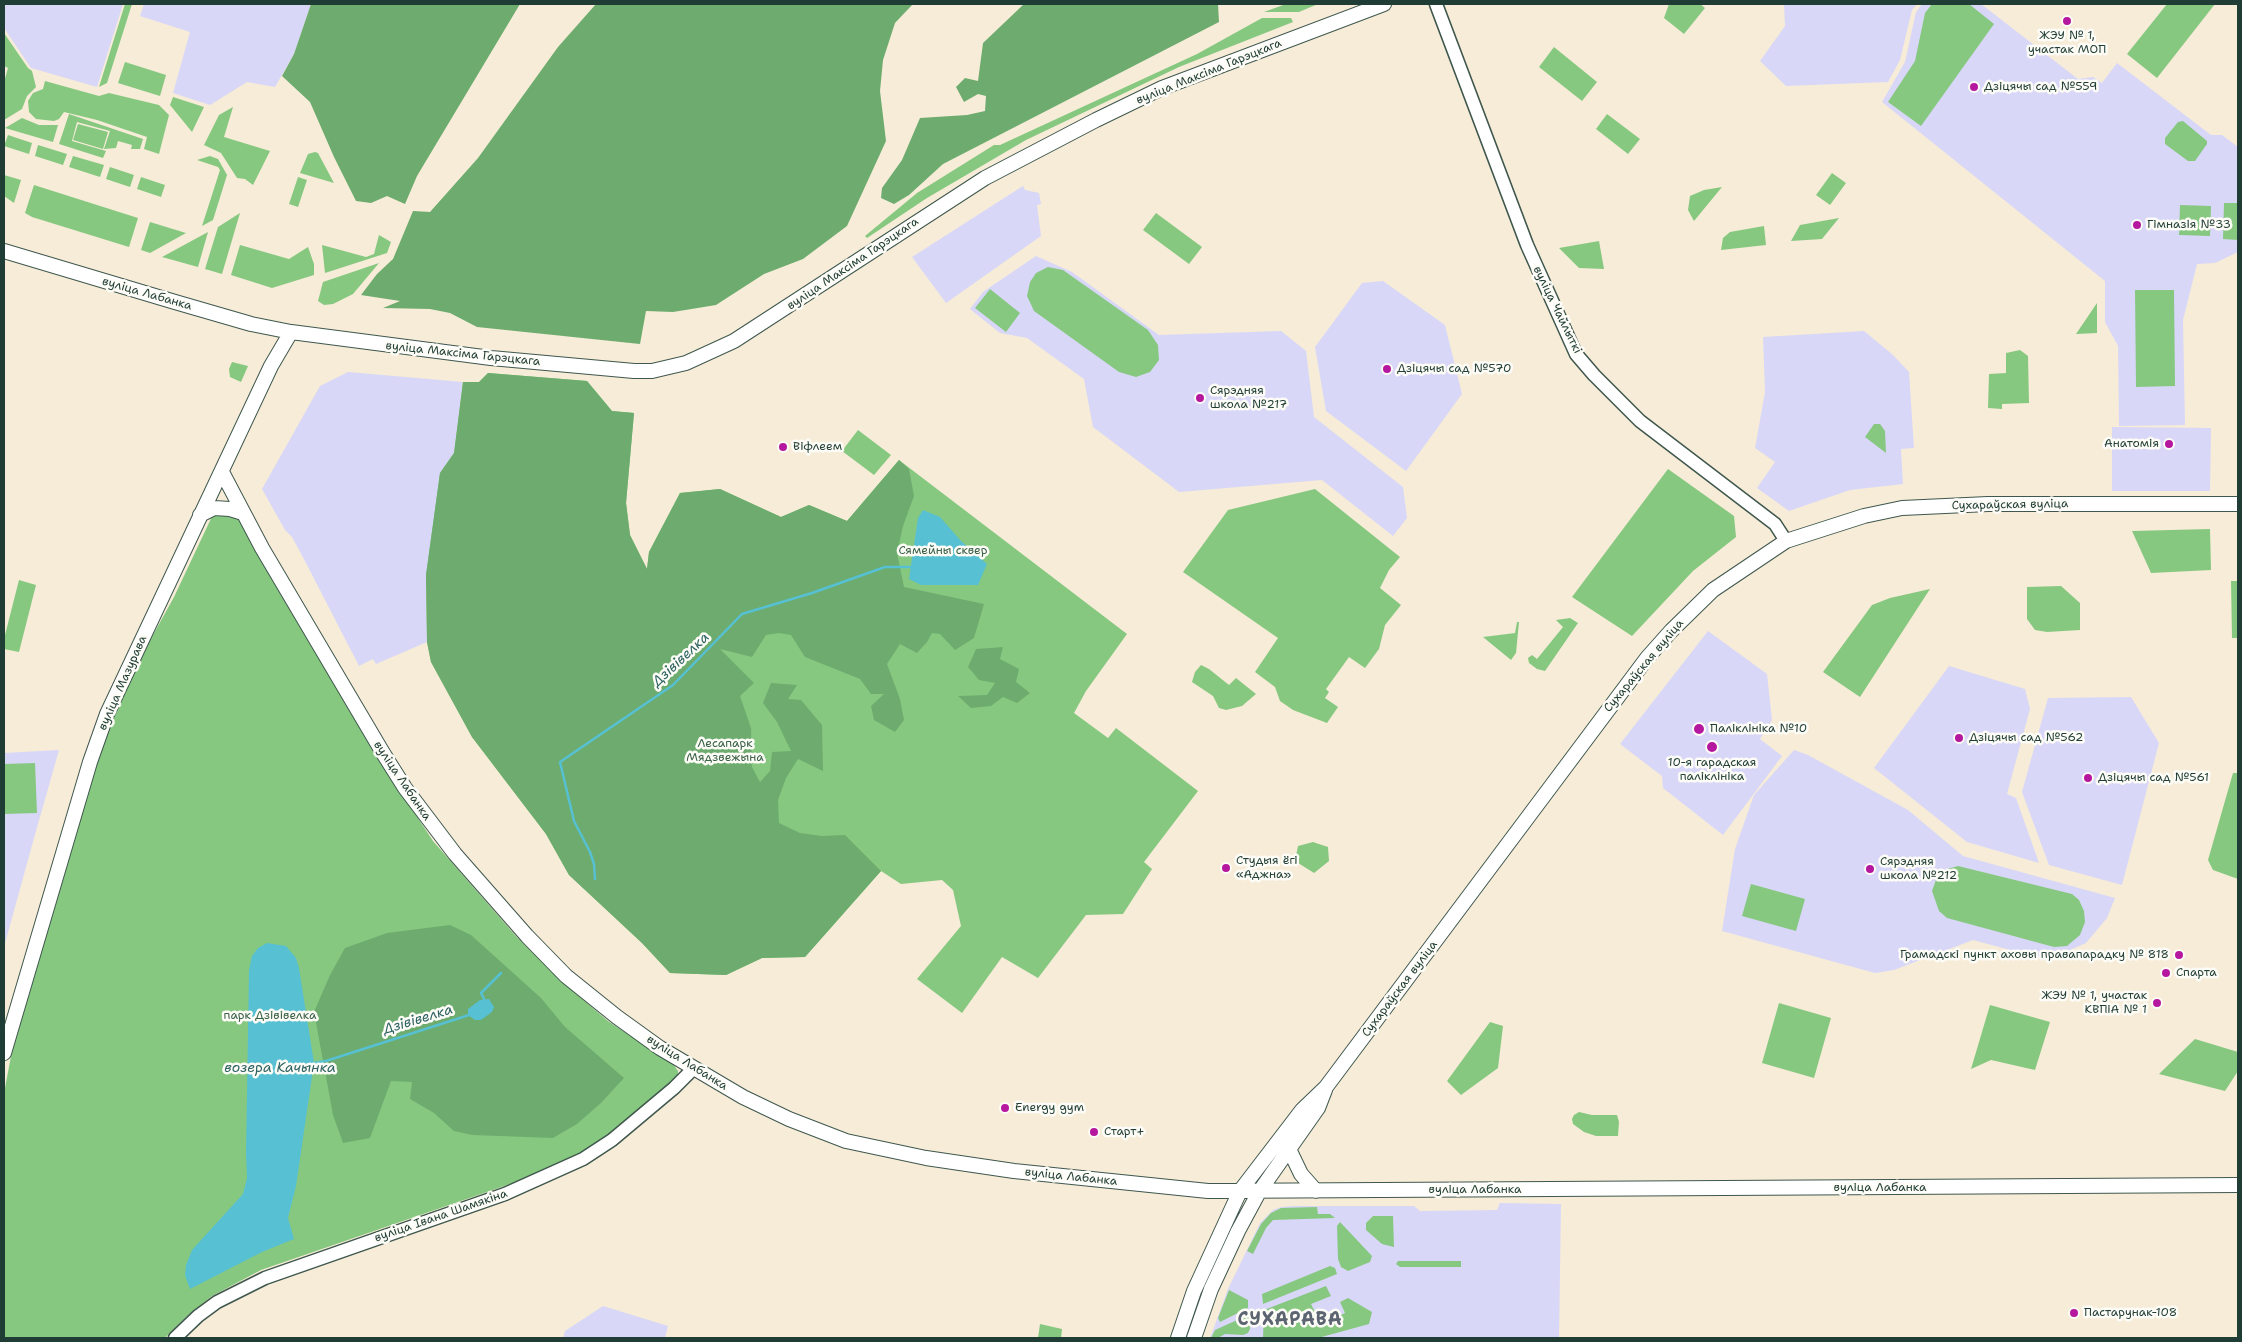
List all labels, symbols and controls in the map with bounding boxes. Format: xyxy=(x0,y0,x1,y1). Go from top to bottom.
marker: ЖЭУ № 1, участак МОП xyxy=(2061,15,2073,27)
place label: ЖЭУ № 1, участак МОП xyxy=(2028,29,2106,57)
street label: вуліца Максіма Гарэцкага xyxy=(1134,36,1284,108)
place label: Дзіцячы сад №559 xyxy=(1984,80,2097,94)
marker: Дзіцячы сад №559 xyxy=(1968,81,1980,93)
street label: вуліца Максіма Гарэцкага xyxy=(784,215,922,313)
place label: Гімназія №33 xyxy=(2147,218,2231,232)
marker: Гімназія №33 xyxy=(2131,219,2143,231)
street label: вуліца Чайлыткі xyxy=(1530,264,1584,356)
street label: вуліца Лабанка xyxy=(100,274,194,314)
street label: вуліца Максіма Гарэцкага xyxy=(385,339,541,369)
place label: Дзіцячы сад №570 xyxy=(1397,362,1512,376)
marker: Дзіцячы сад №570 xyxy=(1381,363,1393,375)
place label: Сярэдняя школа №217 xyxy=(1210,384,1287,412)
marker: Сярэдняя школа №217 xyxy=(1194,392,1206,404)
place label: Анатомія xyxy=(2104,437,2159,451)
marker: Анатомія xyxy=(2163,438,2175,450)
place label: Віфлеем xyxy=(793,440,842,454)
marker: Віфлеем xyxy=(777,441,789,453)
street label: Сухараўская вуліца xyxy=(1952,497,2068,513)
park label: Сямейны сквер xyxy=(898,544,988,558)
street label: Сухараўская вуліца xyxy=(1601,617,1687,715)
water label: Дзівівелка xyxy=(649,629,713,691)
street label: вуліца Мазурава xyxy=(96,633,150,733)
marker: Паліклініка №10 xyxy=(1692,722,1706,736)
place label: Паліклініка №10 xyxy=(1710,722,1807,736)
place label: Дзіцячы сад №562 xyxy=(1969,731,2083,745)
marker: Дзіцячы сад №562 xyxy=(1953,732,1965,744)
park label: Лесапарк Мядзвежына xyxy=(686,737,764,765)
street label: вуліца Лабанка xyxy=(370,739,434,823)
marker: 10-я гарадская паліклініка xyxy=(1705,740,1719,754)
place label: 10-я гарадская паліклініка xyxy=(1668,756,1756,784)
place label: Дзіцячы сад №561 xyxy=(2098,771,2209,785)
marker: Дзіцячы сад №561 xyxy=(2082,772,2094,784)
place label: Студыя ёгі «Аджна» xyxy=(1236,854,1298,882)
place label: Сярэдняя школа №212 xyxy=(1880,855,1957,883)
marker: Студыя ёгі «Аджна» xyxy=(1220,862,1232,874)
marker: Сярэдняя школа №212 xyxy=(1864,863,1876,875)
street label: Сухараўская вуліца xyxy=(1359,938,1441,1040)
place label: Грамадскі пункт аховы правапарадку № 818 xyxy=(1900,948,2169,962)
marker: Грамадскі пункт аховы правапарадку № 818 xyxy=(2173,949,2185,961)
place label: Спарта xyxy=(2176,966,2217,980)
marker: Спарта xyxy=(2160,967,2172,979)
place label: ЖЭУ № 1, участак КВПіА № 1 xyxy=(2041,989,2147,1017)
marker: ЖЭУ № 1, участак КВПіА № 1 xyxy=(2151,997,2163,1009)
water label: Дзівівелка xyxy=(381,1001,455,1039)
park label: парк Дзівівелка xyxy=(224,1009,316,1023)
street label: вуліца Лабанка xyxy=(644,1032,730,1094)
water label: возера Качынка xyxy=(224,1060,336,1076)
place label: Energy gym xyxy=(1015,1101,1084,1115)
marker: Energy gym xyxy=(999,1102,1011,1114)
place label: Старт+ xyxy=(1104,1125,1145,1139)
marker: Старт+ xyxy=(1088,1126,1100,1138)
street label: вуліца Лабанка xyxy=(1024,1165,1118,1189)
street label: вуліца Лабанка xyxy=(1834,1181,1926,1195)
street label: вуліца Лабанка xyxy=(1429,1183,1521,1197)
street label: вуліца Івана Шамякіна xyxy=(373,1186,509,1246)
place label: Пастарунак-108 xyxy=(2084,1306,2177,1320)
marker: Пастарунак-108 xyxy=(2068,1307,2080,1319)
district label: СУХАРАВА xyxy=(1236,1309,1344,1331)

